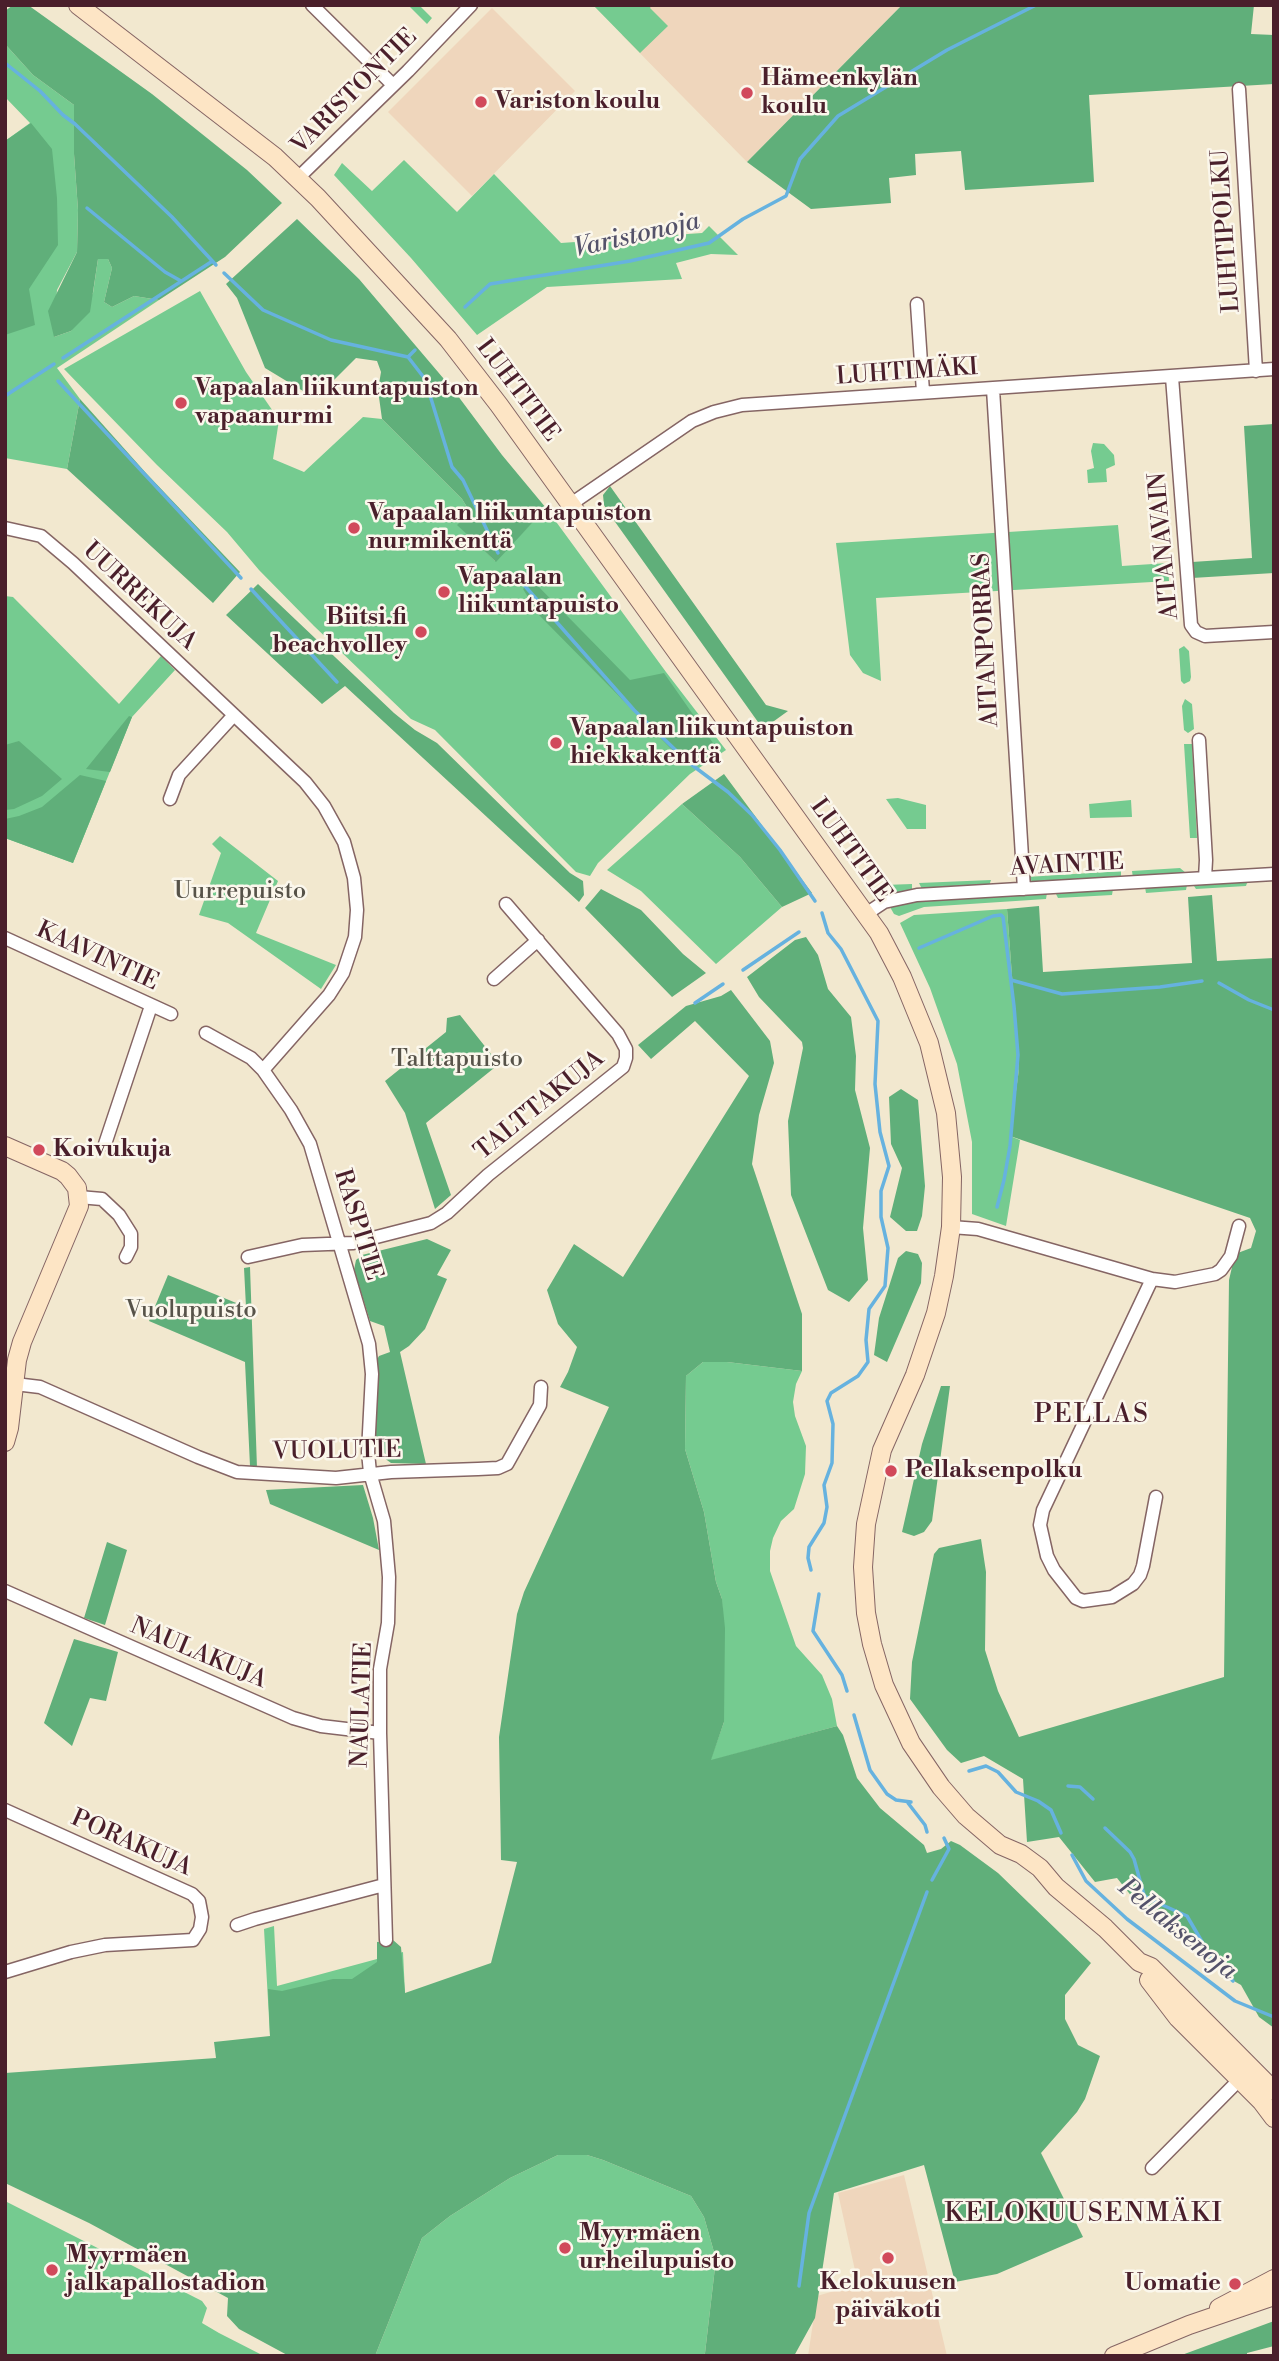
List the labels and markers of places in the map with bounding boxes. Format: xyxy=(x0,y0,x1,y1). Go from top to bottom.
place label: Hämeenkylän koulu xyxy=(761,65,918,121)
marker: Hämeenkylän koulu xyxy=(739,85,755,101)
place label: Variston koulu xyxy=(495,88,660,116)
marker: Variston koulu xyxy=(473,94,489,110)
place label: Vapaalan liikuntapuiston vapaanurmi xyxy=(195,375,479,431)
marker: Vapaalan liikuntapuiston vapaanurmi xyxy=(173,395,189,411)
place label: Vapaalan liikuntapuiston nurmikenttä xyxy=(368,500,652,556)
marker: Vapaalan liikuntapuiston nurmikenttä xyxy=(346,520,362,536)
place label: Vapaalan liikuntapuisto xyxy=(458,564,619,620)
marker: Vapaalan liikuntapuisto xyxy=(436,584,452,600)
place label: Biitsi.fi beachvolley xyxy=(272,604,407,660)
marker: Biitsi.fi beachvolley xyxy=(413,624,429,640)
place label: Vapaalan liikuntapuiston hiekkakenttä xyxy=(570,715,854,771)
marker: Vapaalan liikuntapuiston hiekkakenttä xyxy=(548,735,564,751)
place label: Koivukuja xyxy=(53,1136,171,1164)
marker: Koivukuja xyxy=(31,1142,47,1158)
place label: Pellaksenpolku xyxy=(905,1457,1082,1485)
marker: Pellaksenpolku xyxy=(883,1463,899,1479)
place label: Myyrmäen urheilupuisto xyxy=(579,2220,734,2276)
marker: Myyrmäen urheilupuisto xyxy=(557,2240,573,2256)
place label: Myyrmäen jalkapallostadion xyxy=(66,2242,265,2298)
marker: Kelokuusen päiväkoti xyxy=(880,2250,896,2266)
marker: Myyrmäen jalkapallostadion xyxy=(44,2262,60,2278)
place label: Kelokuusen päiväkoti xyxy=(820,2269,956,2325)
place label: Uomatie xyxy=(1124,2270,1221,2298)
marker: Uomatie xyxy=(1227,2276,1243,2292)

